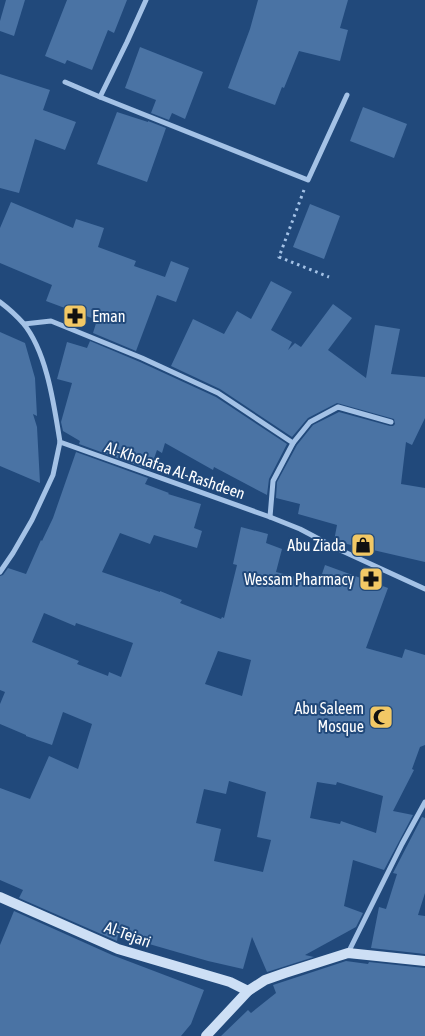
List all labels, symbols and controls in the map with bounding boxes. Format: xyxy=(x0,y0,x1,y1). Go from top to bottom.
pharmacy icon: Eman xyxy=(62,303,88,329)
place label: Eman xyxy=(92,307,126,325)
street label: Al-Kholafaa Al-Rashdeen xyxy=(103,438,247,502)
shop icon: Abu Ziada xyxy=(350,532,376,558)
place label: Abu Ziada xyxy=(287,536,346,554)
pharmacy icon: Wessam Pharmacy xyxy=(358,566,384,592)
place label: Wessam Pharmacy xyxy=(244,570,354,589)
place label: Abu Saleem Mosque xyxy=(294,699,364,736)
mosque icon: Abu Saleem Mosque xyxy=(368,704,394,730)
street label: Al-Tejari xyxy=(102,917,154,952)

